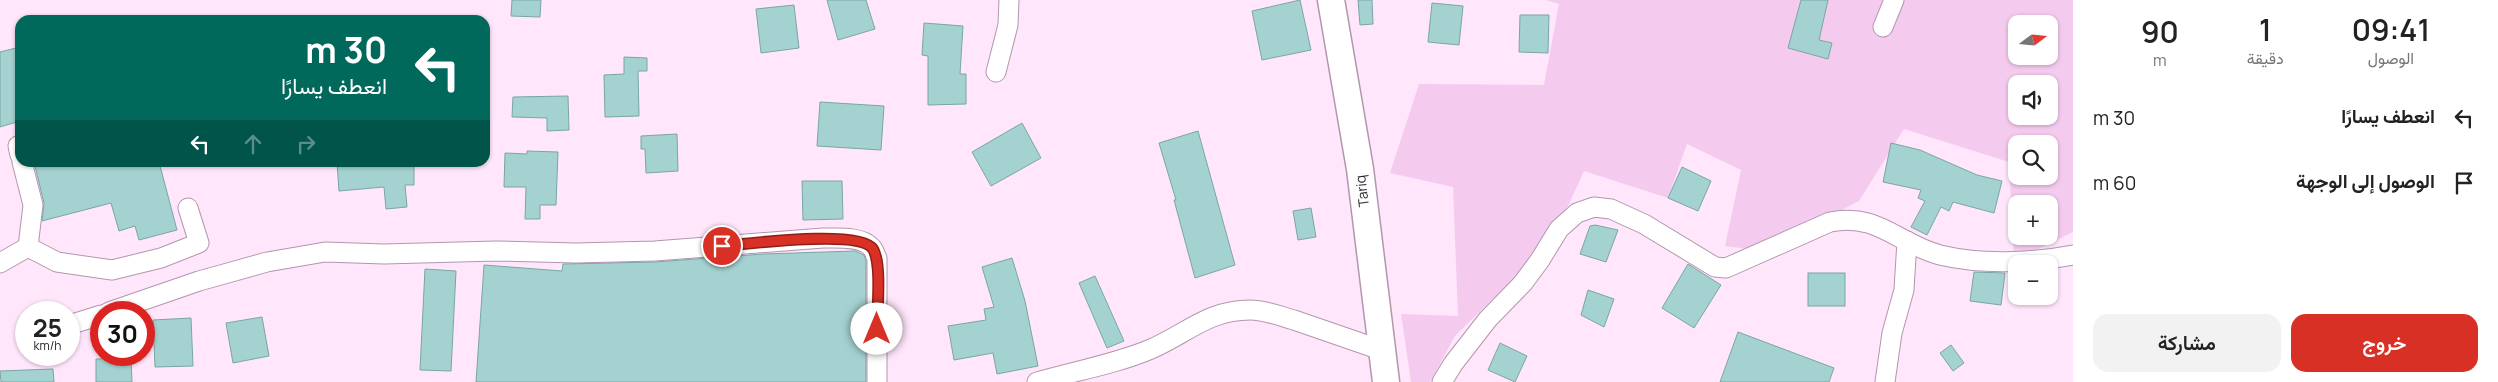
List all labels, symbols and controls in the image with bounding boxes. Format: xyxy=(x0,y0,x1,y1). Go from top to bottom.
text: 1 xyxy=(2259,9,2272,50)
text: 09:41 xyxy=(2352,9,2430,50)
text: 90 xyxy=(2141,11,2179,52)
north arrow xyxy=(2008,15,2058,65)
map controls xyxy=(2008,15,2058,305)
text: 30 m xyxy=(305,26,387,74)
icon: left xyxy=(405,35,470,100)
text: دقيقة xyxy=(2247,47,2284,69)
text: الوصول xyxy=(2368,47,2414,69)
text: m xyxy=(2153,49,2167,71)
text: انعطف يسارًا xyxy=(281,71,387,101)
button: sound xyxy=(2008,75,2058,125)
text: انعطف يسارًا xyxy=(2341,103,2435,129)
icon: left xyxy=(2450,104,2478,132)
text: 30 m xyxy=(2093,105,2135,131)
icon: left xyxy=(186,130,214,158)
icon: ahead xyxy=(239,130,267,158)
icon: right xyxy=(292,130,320,158)
button: search xyxy=(2008,135,2058,185)
text: الوصول إلى الوجهة xyxy=(2296,168,2435,194)
icon: arrive xyxy=(2450,169,2478,197)
text: 60 m xyxy=(2093,170,2136,196)
street label: Tariq xyxy=(1350,174,1373,208)
button: + xyxy=(2008,195,2058,245)
pin xyxy=(701,225,743,267)
icon: arrive xyxy=(708,232,736,260)
button: − xyxy=(2008,255,2058,305)
speed limit sign: 30 xyxy=(90,301,155,366)
position arrow xyxy=(850,302,902,354)
text: 25 xyxy=(33,310,62,345)
button: مشاركة xyxy=(2093,314,2281,372)
button: خروج xyxy=(2291,314,2478,372)
text: km/h xyxy=(34,337,61,354)

